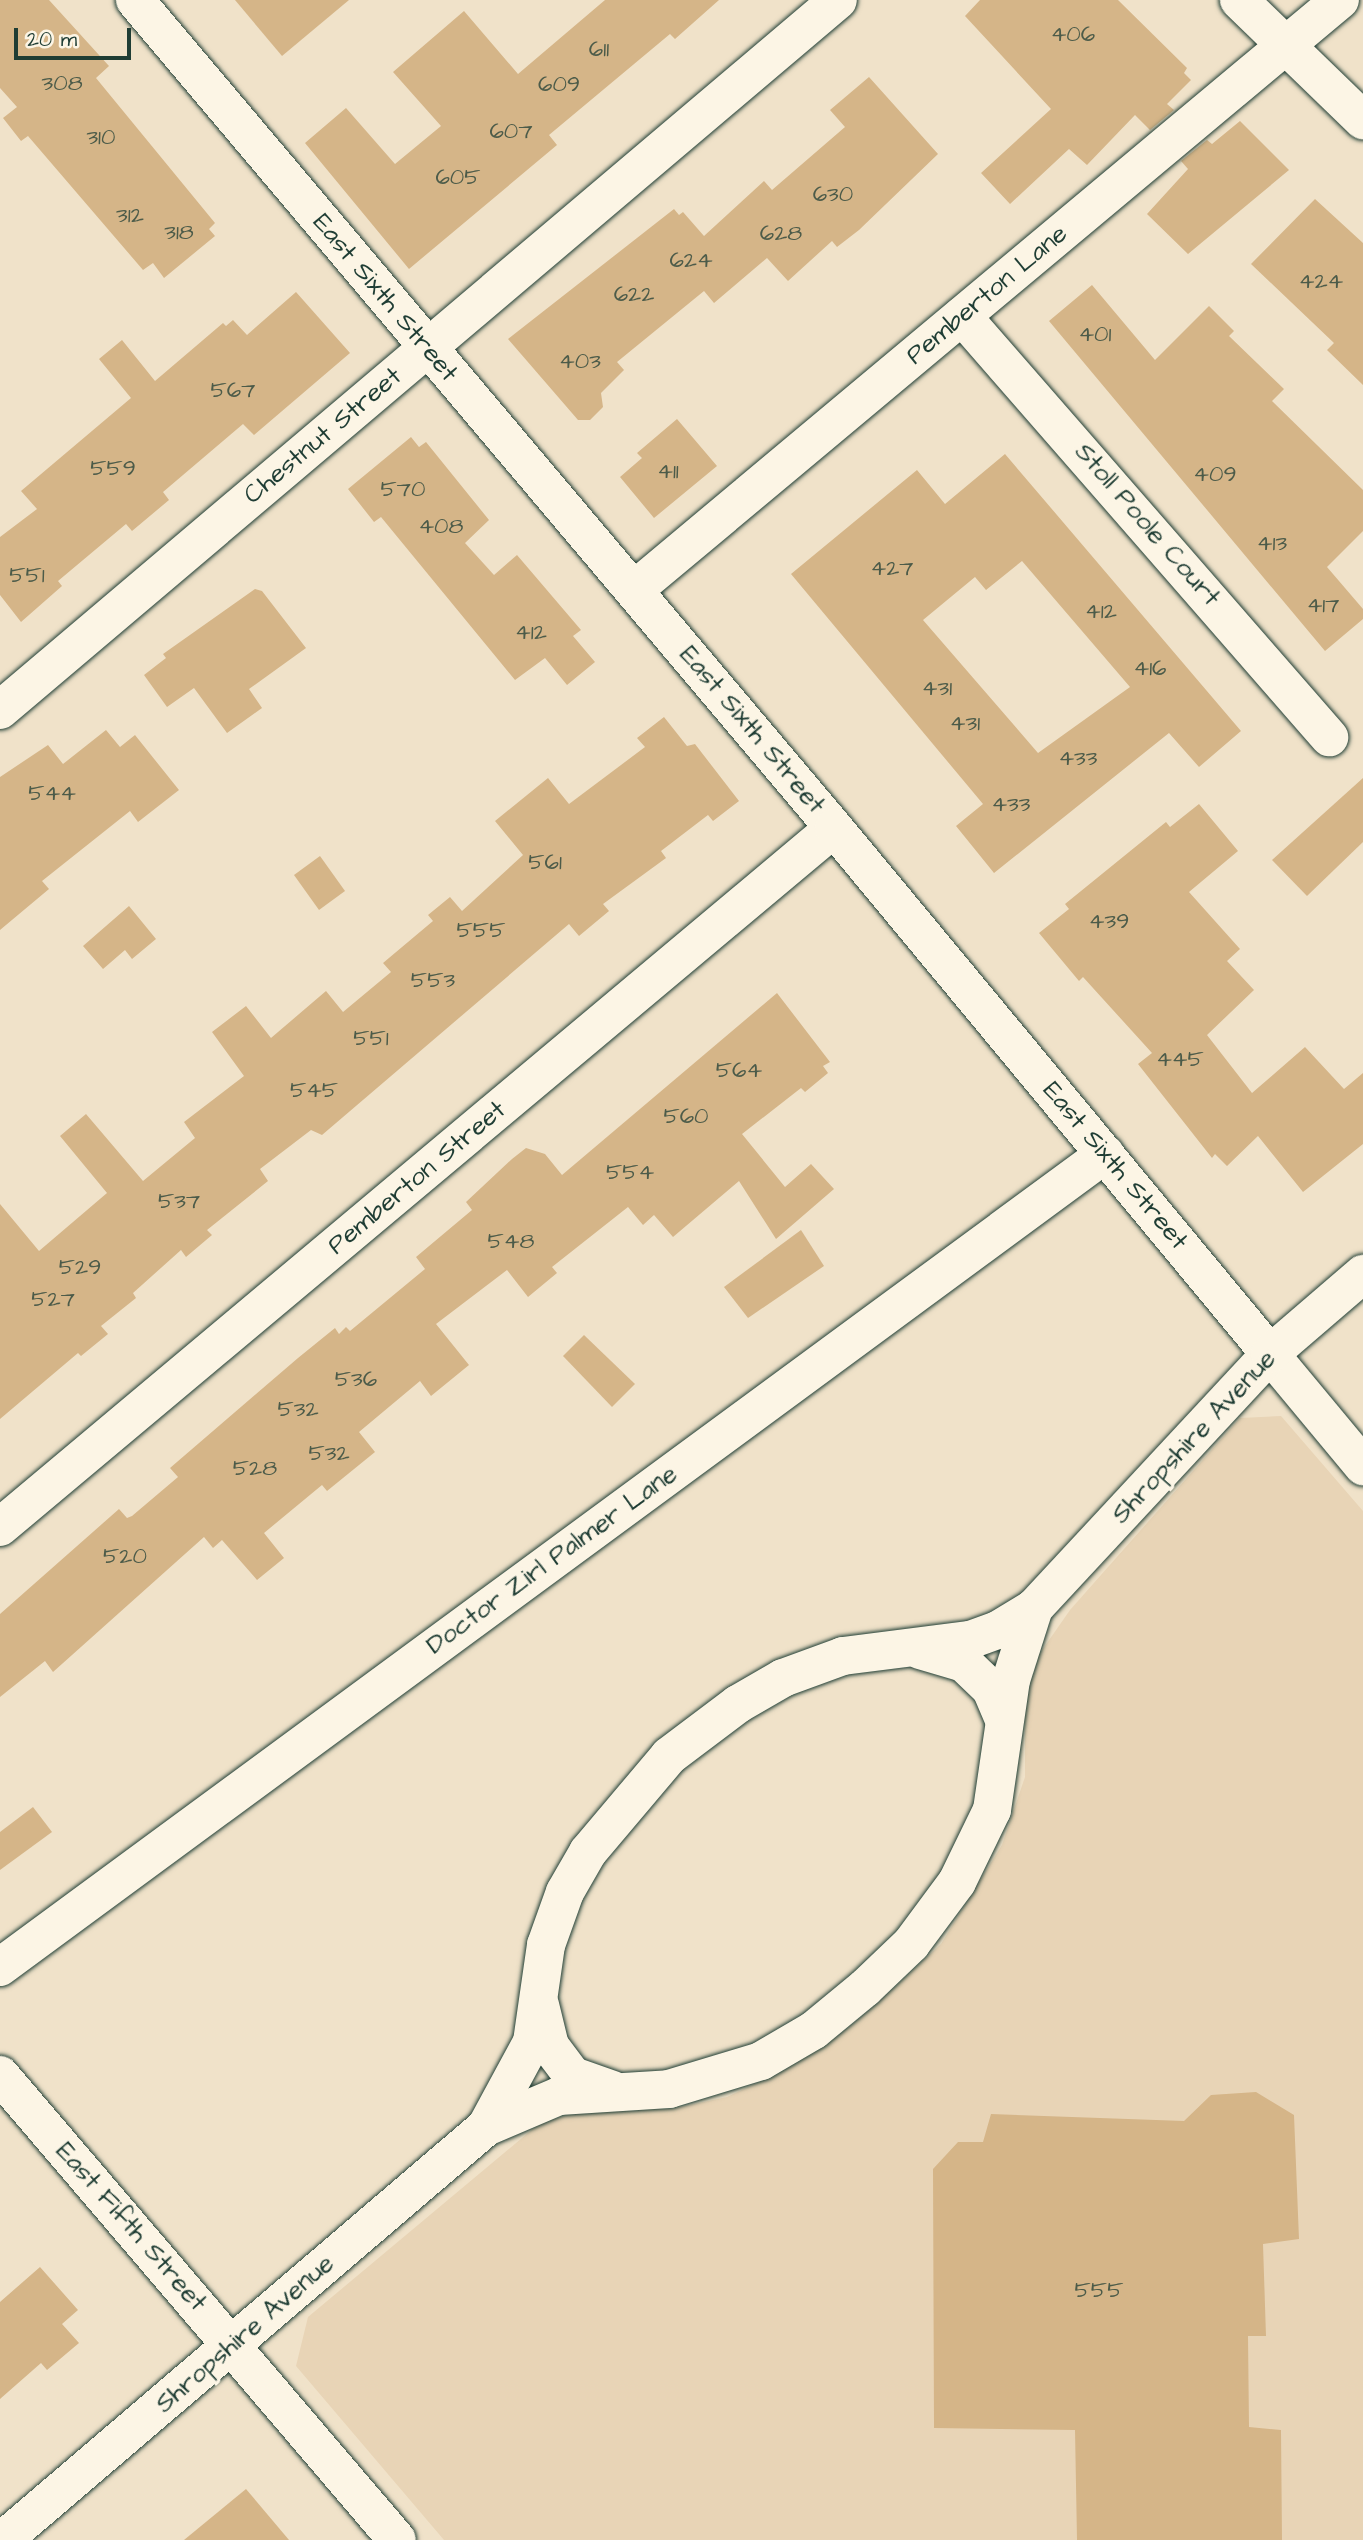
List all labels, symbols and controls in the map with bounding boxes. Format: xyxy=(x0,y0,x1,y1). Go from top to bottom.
scale bar xyxy=(18,14,135,58)
house number: 406 xyxy=(1051,20,1095,48)
text: 20 m xyxy=(27,25,77,54)
house number: 611 xyxy=(589,35,609,63)
house number: 308 xyxy=(41,69,83,97)
house number: 609 xyxy=(538,70,580,98)
house number: 607 xyxy=(489,117,533,145)
house number: 310 xyxy=(86,123,116,151)
house number: 605 xyxy=(435,163,481,191)
house number: 630 xyxy=(813,180,853,208)
house number: 312 xyxy=(116,201,144,229)
street label: East Sixth Street xyxy=(306,208,464,388)
house number: 318 xyxy=(164,218,194,246)
house number: 628 xyxy=(760,219,802,247)
street label: Pemberton Lane xyxy=(900,219,1074,371)
house number: 624 xyxy=(669,246,713,274)
house number: 424 xyxy=(1299,267,1343,295)
house number: 622 xyxy=(614,280,654,308)
house number: 401 xyxy=(1078,320,1112,348)
house number: 403 xyxy=(559,347,601,375)
street label: Chestnut Street xyxy=(238,361,408,511)
house number: 567 xyxy=(211,376,255,404)
street label: Stoll Poole Court xyxy=(1068,437,1226,613)
house number: 559 xyxy=(90,454,136,482)
house number: 411 xyxy=(657,457,679,485)
house number: 409 xyxy=(1193,460,1237,488)
house number: 570 xyxy=(381,475,425,503)
house number: 408 xyxy=(418,512,464,540)
house number: 413 xyxy=(1257,529,1287,557)
house number: 427 xyxy=(871,554,913,582)
house number: 551 xyxy=(9,561,45,589)
house number: 417 xyxy=(1307,591,1339,619)
house number: 412 xyxy=(1085,597,1117,625)
house number: 412 xyxy=(515,618,547,646)
street label: East Sixth Street xyxy=(673,640,831,820)
house number: 416 xyxy=(1133,654,1167,682)
house number: 431 xyxy=(922,674,952,702)
house number: 431 xyxy=(950,709,980,737)
house number: 433 xyxy=(1058,744,1098,772)
house number: 544 xyxy=(28,779,76,807)
house number: 433 xyxy=(991,790,1031,818)
house number: 561 xyxy=(528,848,562,876)
house number: 439 xyxy=(1089,907,1129,935)
house number: 555 xyxy=(457,916,505,944)
house number: 553 xyxy=(411,966,455,994)
house number: 551 xyxy=(353,1024,389,1052)
house number: 445 xyxy=(1156,1045,1204,1073)
house number: 564 xyxy=(716,1056,762,1084)
house number: 545 xyxy=(290,1076,338,1104)
street label: East Sixth Street xyxy=(1036,1076,1194,1256)
street label: Pemberton Street xyxy=(322,1094,512,1262)
house number: 560 xyxy=(663,1102,709,1130)
house number: 554 xyxy=(606,1158,654,1186)
house number: 537 xyxy=(158,1187,200,1215)
house number: 548 xyxy=(488,1227,534,1255)
house number: 529 xyxy=(59,1253,101,1281)
house number: 527 xyxy=(31,1285,75,1313)
street label: Shropshire Avenue xyxy=(1105,1344,1283,1530)
house number: 536 xyxy=(335,1365,377,1393)
house number: 532 xyxy=(277,1395,319,1423)
house number: 532 xyxy=(308,1439,350,1467)
house number: 528 xyxy=(233,1454,277,1482)
street label: Doctor Zirl Palmer Lane xyxy=(421,1459,683,1661)
house number: 520 xyxy=(103,1542,147,1570)
street label: East Fifth Street xyxy=(49,2136,213,2318)
street label: Shropshire Avenue xyxy=(149,2248,341,2420)
house number: 555 xyxy=(1075,2276,1123,2304)

